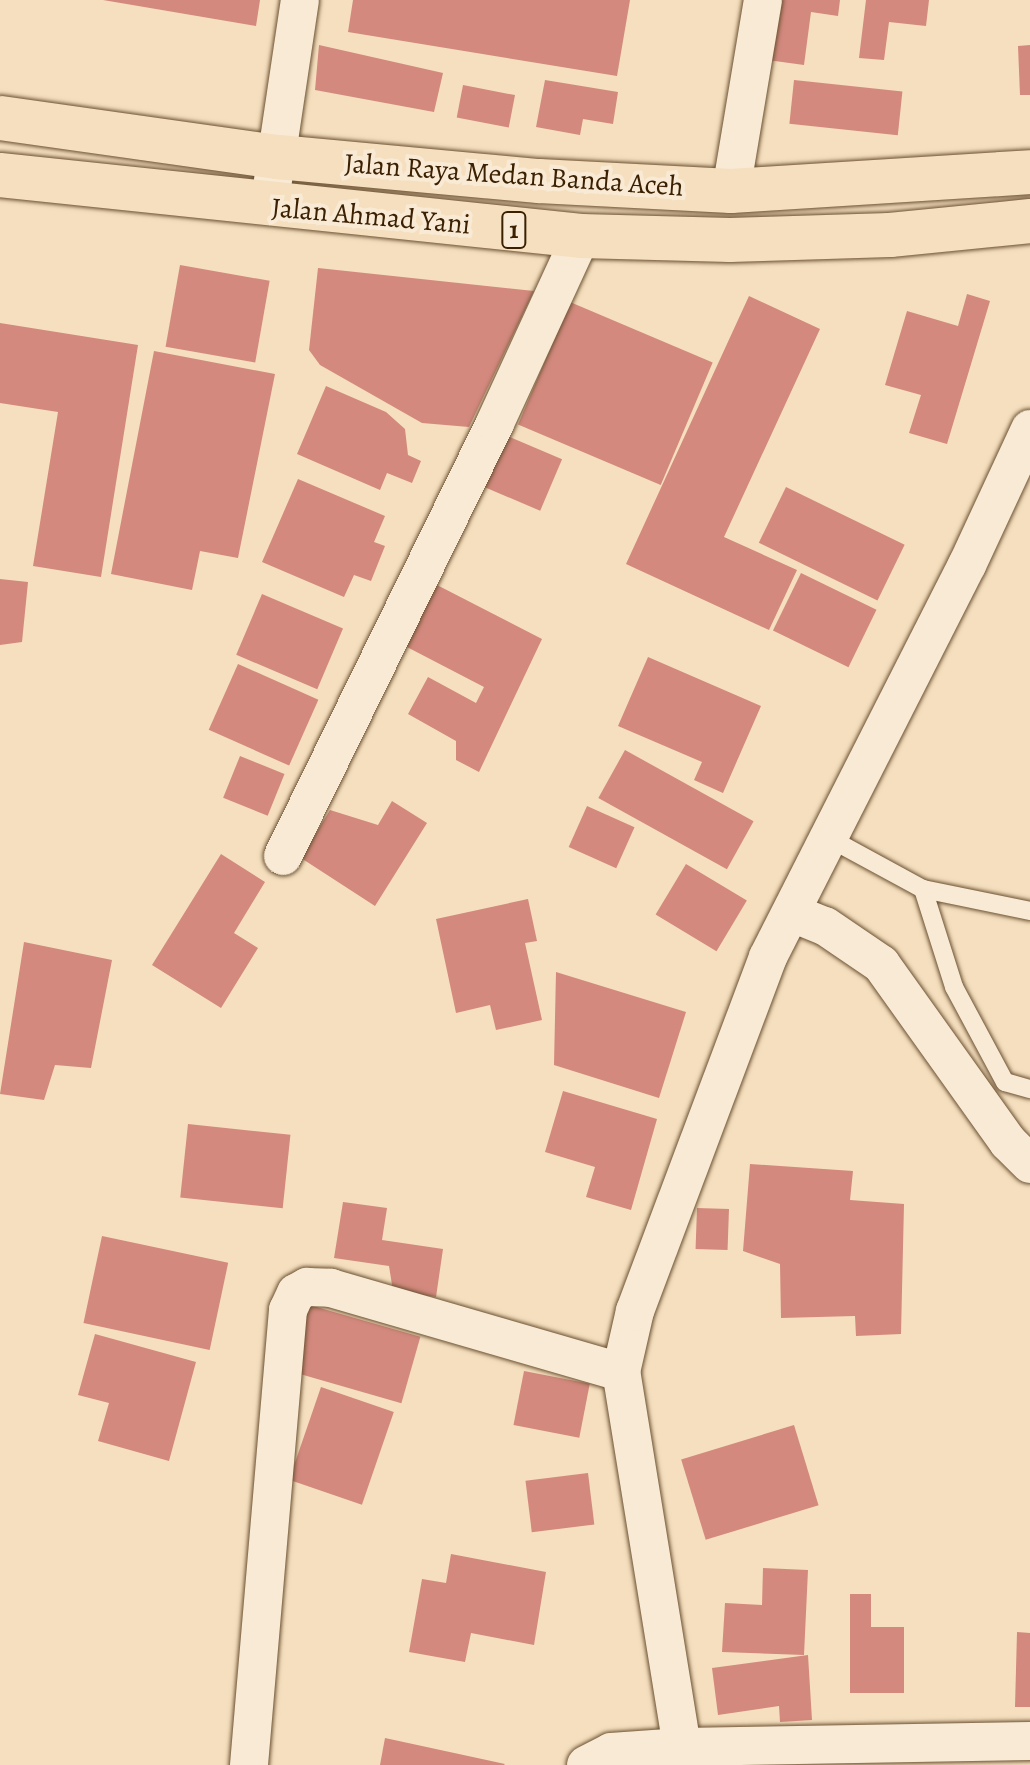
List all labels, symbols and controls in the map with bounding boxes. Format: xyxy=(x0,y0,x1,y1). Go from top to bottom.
street label: Jalan Raya Medan Banda Aceh xyxy=(343,146,685,204)
street label: Jalan Ahmad Yani xyxy=(270,191,472,241)
road number: 1 xyxy=(500,208,528,252)

